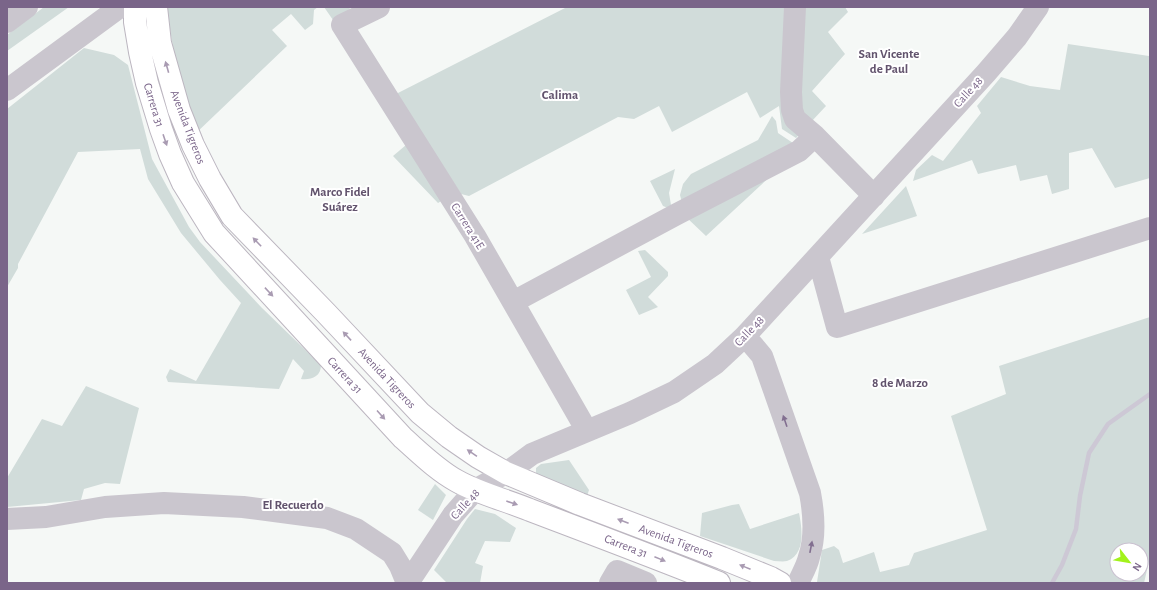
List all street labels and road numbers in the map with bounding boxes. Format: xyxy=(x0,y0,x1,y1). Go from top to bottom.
street label: Calle 48 xyxy=(951,74,985,110)
street label: Carrera 31 xyxy=(142,82,166,128)
street label: Avenida Tigreros xyxy=(168,88,208,166)
street label: Carrera 41E xyxy=(449,201,487,251)
street label: Calle 48 xyxy=(732,313,766,348)
street label: Avenida Tigreros xyxy=(356,345,418,411)
street label: Carrera 31 xyxy=(325,354,365,396)
street label: Calle 48 xyxy=(448,486,482,522)
street label: Avenida Tigreros xyxy=(637,522,715,560)
street label: Carrera 31 xyxy=(603,532,649,560)

